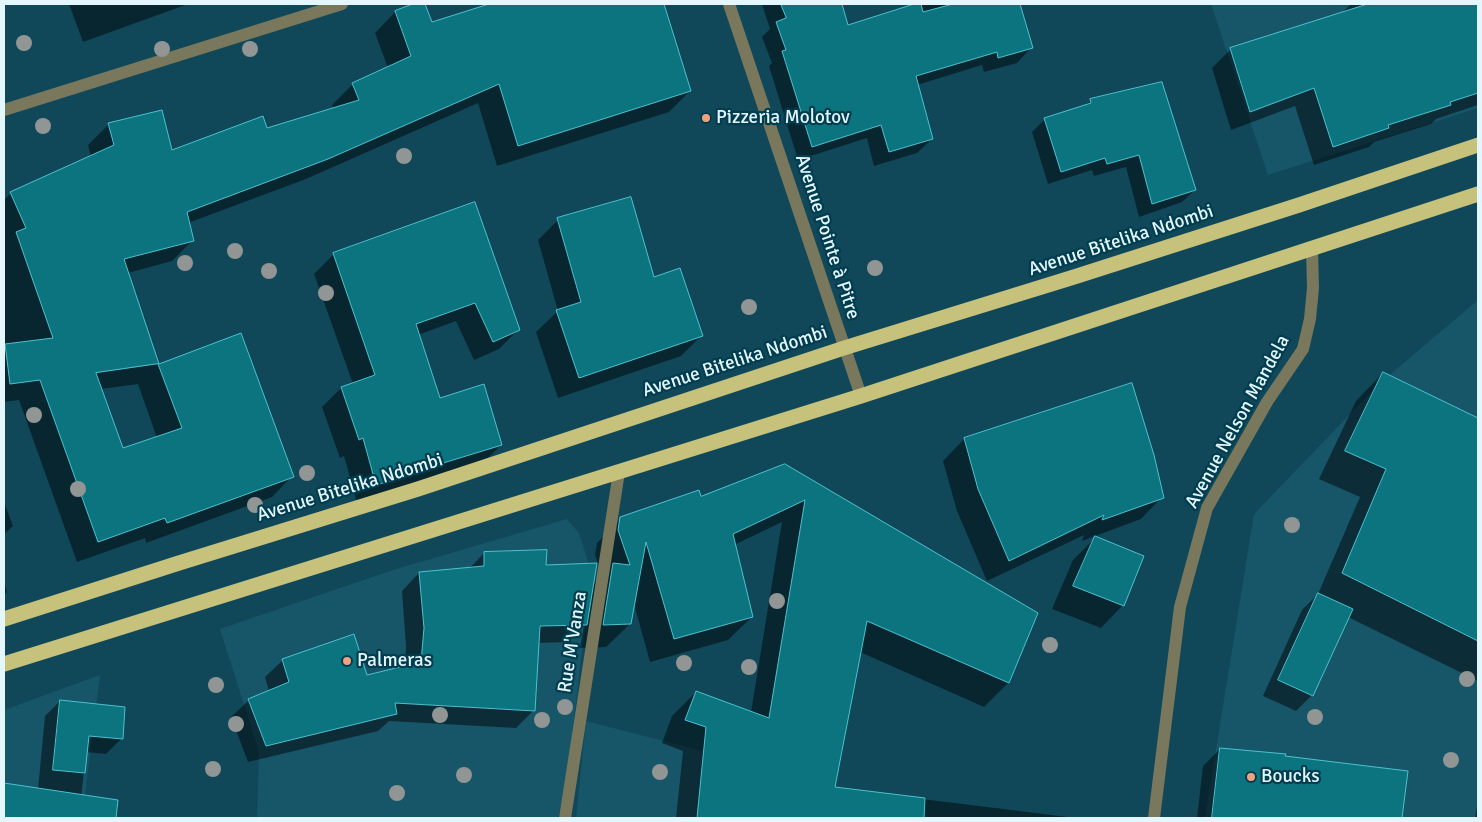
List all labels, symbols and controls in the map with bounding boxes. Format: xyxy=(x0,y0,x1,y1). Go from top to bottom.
place label: Pizzeria Molotov xyxy=(716,107,850,129)
marker: Pizzeria Molotov xyxy=(700,112,712,124)
street label: Avenue Pointe à Pitre xyxy=(790,152,864,322)
street label: Avenue Bitelika Ndombi xyxy=(1026,200,1216,282)
street label: Avenue Bitelika Ndombi xyxy=(640,321,830,403)
street label: Avenue Nelson Mandela xyxy=(1181,331,1295,513)
street label: Avenue Bitelika Ndombi xyxy=(254,449,446,527)
street label: Rue M'Vanza xyxy=(554,590,592,694)
place label: Palmeras xyxy=(357,650,432,672)
marker: Palmeras xyxy=(341,655,353,667)
place label: Boucks xyxy=(1261,766,1320,788)
marker: Boucks xyxy=(1245,771,1257,783)

